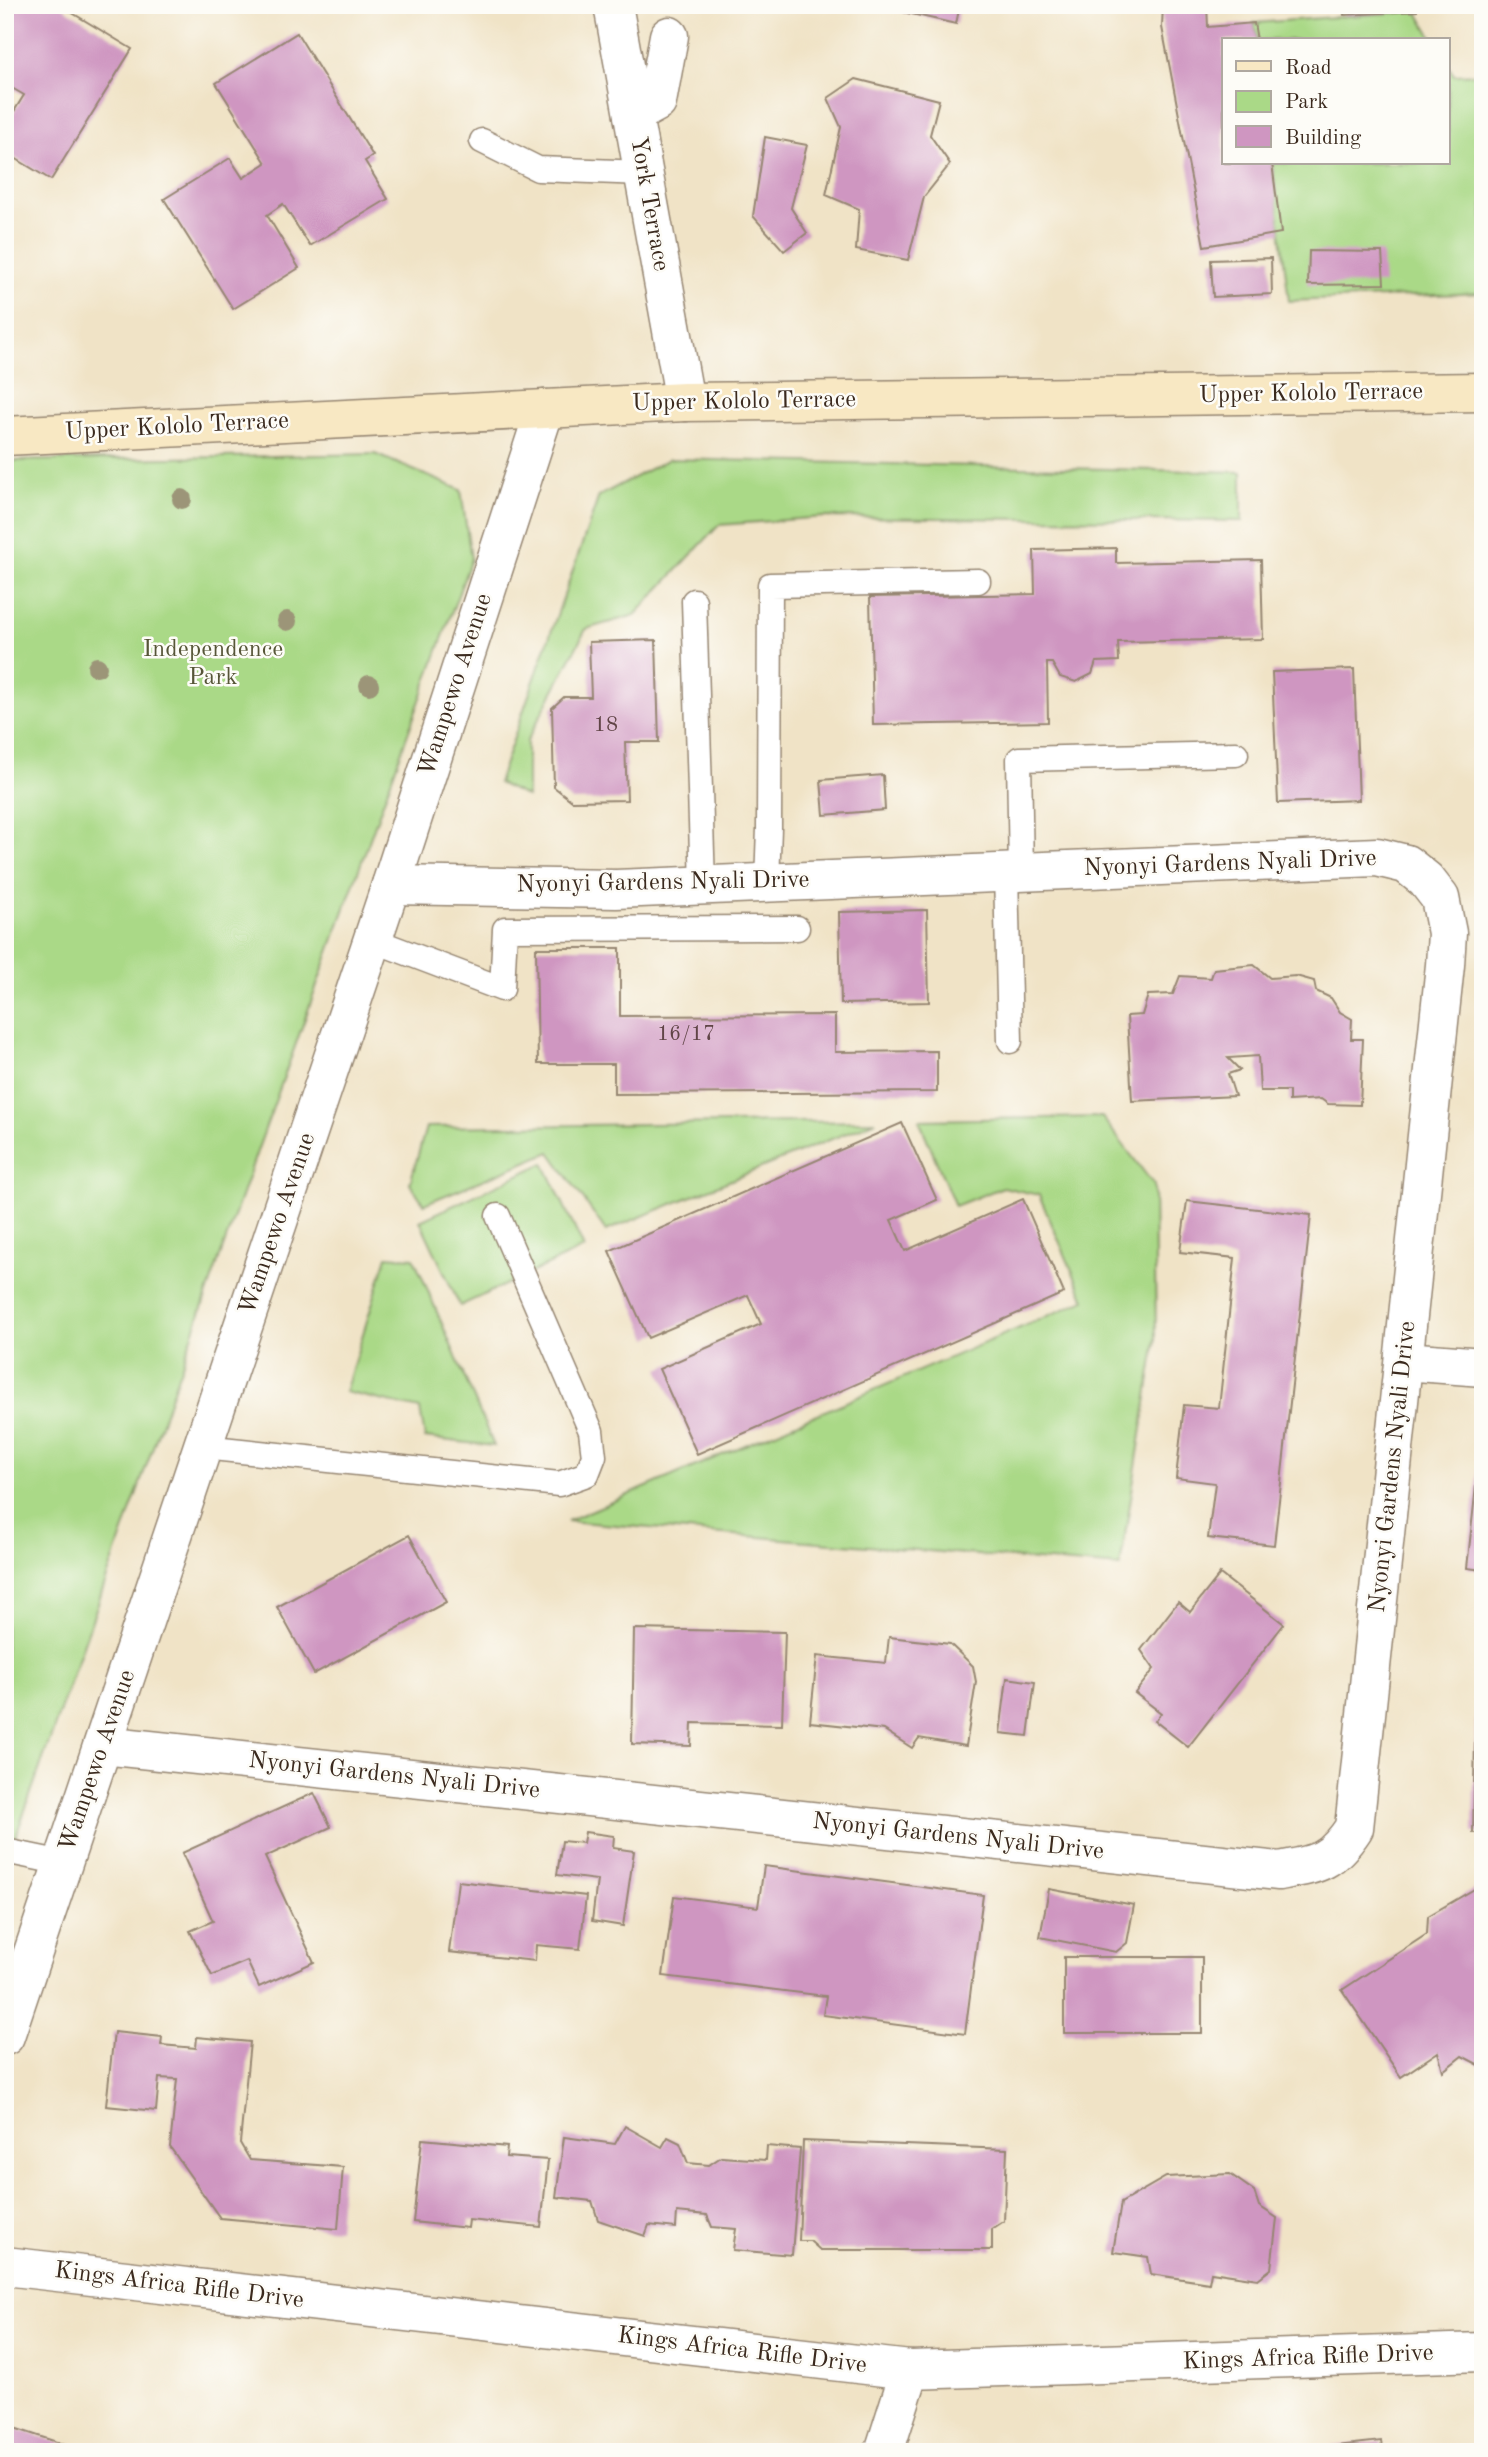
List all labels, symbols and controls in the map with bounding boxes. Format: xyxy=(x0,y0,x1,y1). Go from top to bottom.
legend xyxy=(1222,38,1450,164)
text: Road xyxy=(1285,58,1332,79)
text: Park xyxy=(1285,92,1328,113)
text: Building xyxy=(1285,128,1362,149)
street label: York Terrace xyxy=(625,135,673,273)
street label: Upper Kololo Terrace xyxy=(1199,380,1423,408)
street label: Upper Kololo Terrace xyxy=(632,388,856,416)
street label: Upper Kololo Terrace xyxy=(64,409,290,445)
street label: Wampewo Avenue xyxy=(415,591,497,779)
park label: Independence Park xyxy=(143,638,283,690)
house number: 18 xyxy=(594,715,618,736)
street label: Nyonyi Gardens Nyali Drive xyxy=(1083,847,1377,881)
street label: Nyonyi Gardens Nyali Drive xyxy=(516,868,810,898)
house number: 16/17 xyxy=(657,1024,715,1045)
street label: Wampewo Avenue xyxy=(236,1130,320,1318)
street label: Nyonyi Gardens Nyali Drive xyxy=(1366,1320,1420,1614)
street label: Wampewo Avenue xyxy=(56,1667,140,1855)
street label: Nyonyi Gardens Nyali Drive xyxy=(247,1749,541,1803)
street label: Nyonyi Gardens Nyali Drive xyxy=(811,1810,1105,1864)
street label: Kings Africa Rifle Drive xyxy=(53,2259,305,2313)
street label: Kings Africa Rifle Drive xyxy=(616,2324,868,2378)
street label: Kings Africa Rifle Drive xyxy=(1182,2342,1434,2374)

